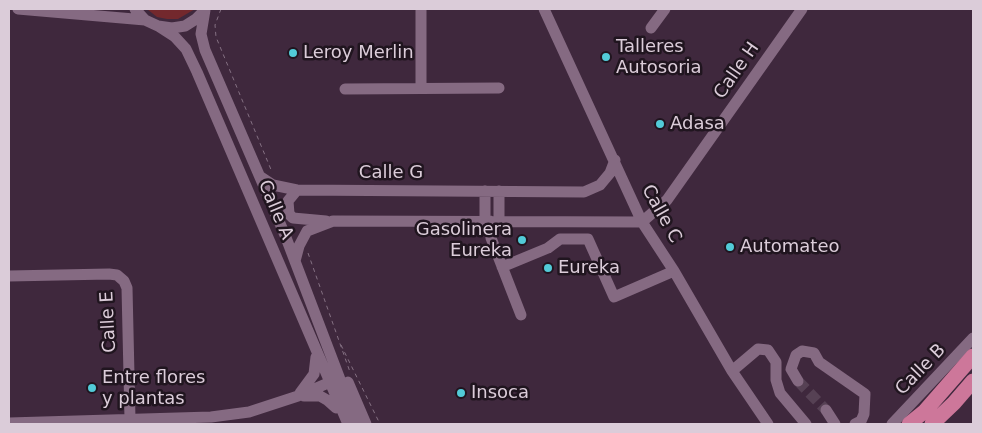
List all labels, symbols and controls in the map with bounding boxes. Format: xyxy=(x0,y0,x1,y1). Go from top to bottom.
place label: Talleres Autosoria xyxy=(616,36,702,78)
street label: Calle H xyxy=(710,39,764,103)
place label: Leroy Merlin xyxy=(303,42,414,64)
marker: Leroy Merlin xyxy=(287,47,299,59)
marker: Talleres Autosoria xyxy=(600,51,612,63)
place label: Adasa xyxy=(670,113,725,135)
marker: Adasa xyxy=(654,118,666,130)
street label: Calle G xyxy=(359,162,423,184)
street label: Calle A xyxy=(253,177,297,243)
street label: Calle C xyxy=(636,181,686,247)
place label: Gasolinera Eureka xyxy=(416,219,512,262)
marker: Gasolinera Eureka xyxy=(516,234,528,246)
place label: Automateo xyxy=(740,236,840,258)
marker: Automateo xyxy=(724,241,736,253)
place label: Eureka xyxy=(558,257,620,279)
marker: Eureka xyxy=(542,262,554,274)
street label: Calle E xyxy=(97,291,121,353)
street label: Calle B xyxy=(891,340,951,400)
place label: Entre flores y plantas xyxy=(102,367,205,409)
marker: Entre flores y plantas xyxy=(86,382,98,394)
place label: Insoca xyxy=(471,382,529,404)
marker: Insoca xyxy=(455,387,467,399)

